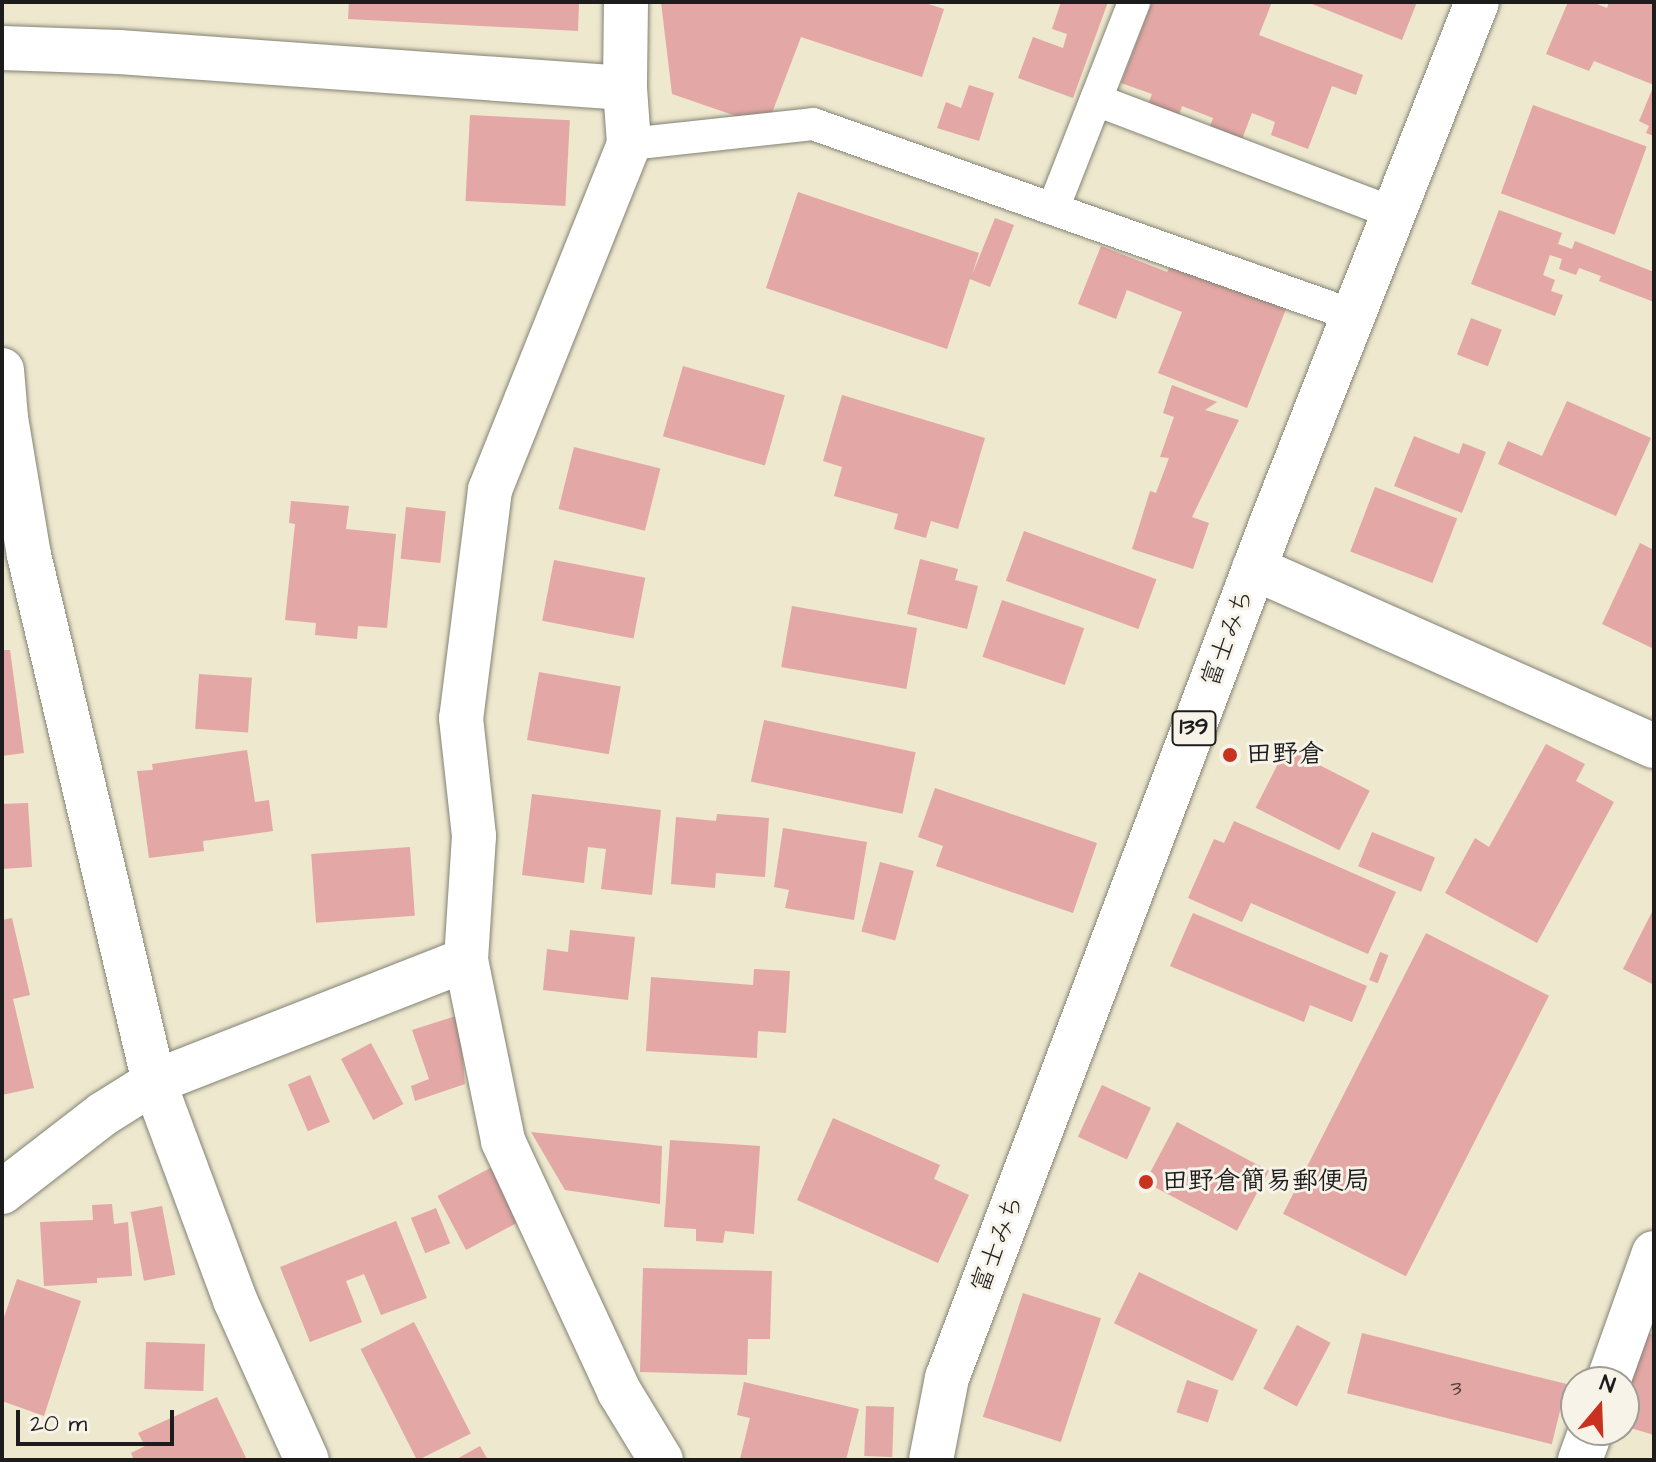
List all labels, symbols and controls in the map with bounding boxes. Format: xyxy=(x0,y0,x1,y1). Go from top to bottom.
street label: 富士みち xyxy=(1195,584,1261,692)
road number: 139 xyxy=(1170,708,1218,748)
place label: 田野倉 xyxy=(1246,739,1324,771)
marker: 田野倉 xyxy=(1221,746,1239,764)
place label: 田野倉簡易郵便局 xyxy=(1162,1166,1370,1198)
marker: 田野倉簡易郵便局 xyxy=(1137,1173,1155,1191)
street label: 富士みち xyxy=(965,1190,1031,1298)
north arrow xyxy=(1560,1366,1640,1446)
text: N xyxy=(1596,1368,1619,1402)
house number: 3 xyxy=(1450,1376,1462,1402)
scale bar xyxy=(20,1394,178,1444)
text: 20 m xyxy=(30,1407,87,1441)

